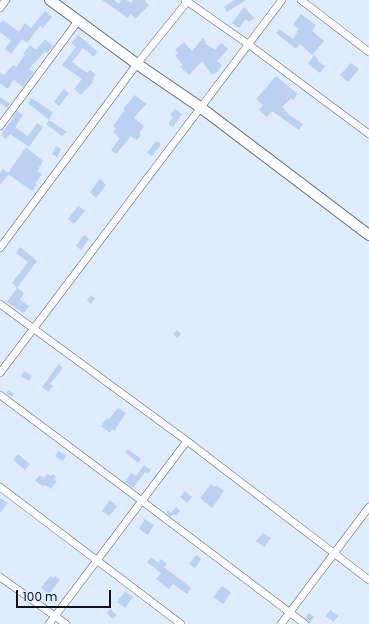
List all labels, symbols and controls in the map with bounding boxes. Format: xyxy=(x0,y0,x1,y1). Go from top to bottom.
scale bar xyxy=(18,582,113,608)
text: 100 m xyxy=(23,588,57,605)

